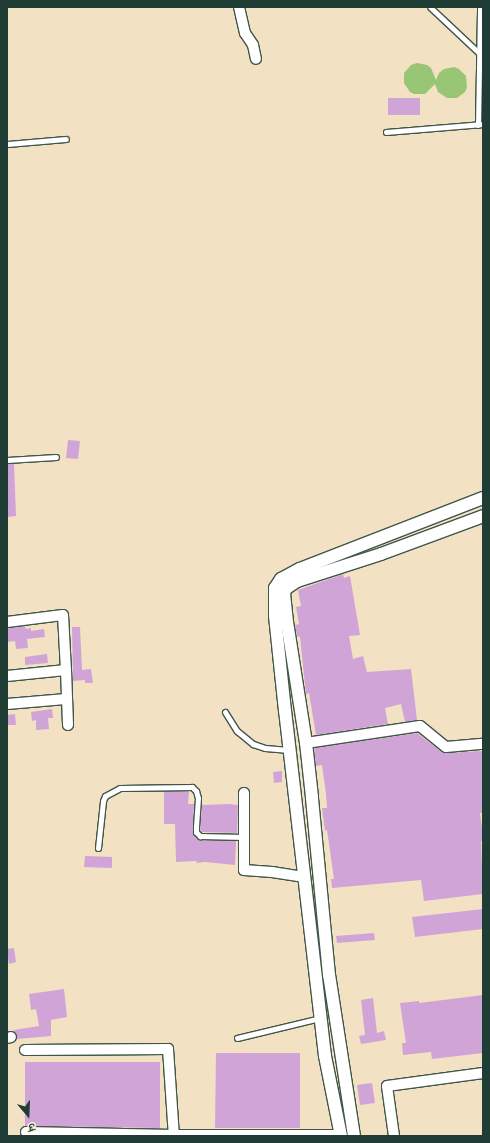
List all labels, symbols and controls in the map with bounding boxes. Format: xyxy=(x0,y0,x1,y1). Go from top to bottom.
north arrow xyxy=(8,1095,48,1135)
text: उ xyxy=(26,1117,38,1136)

